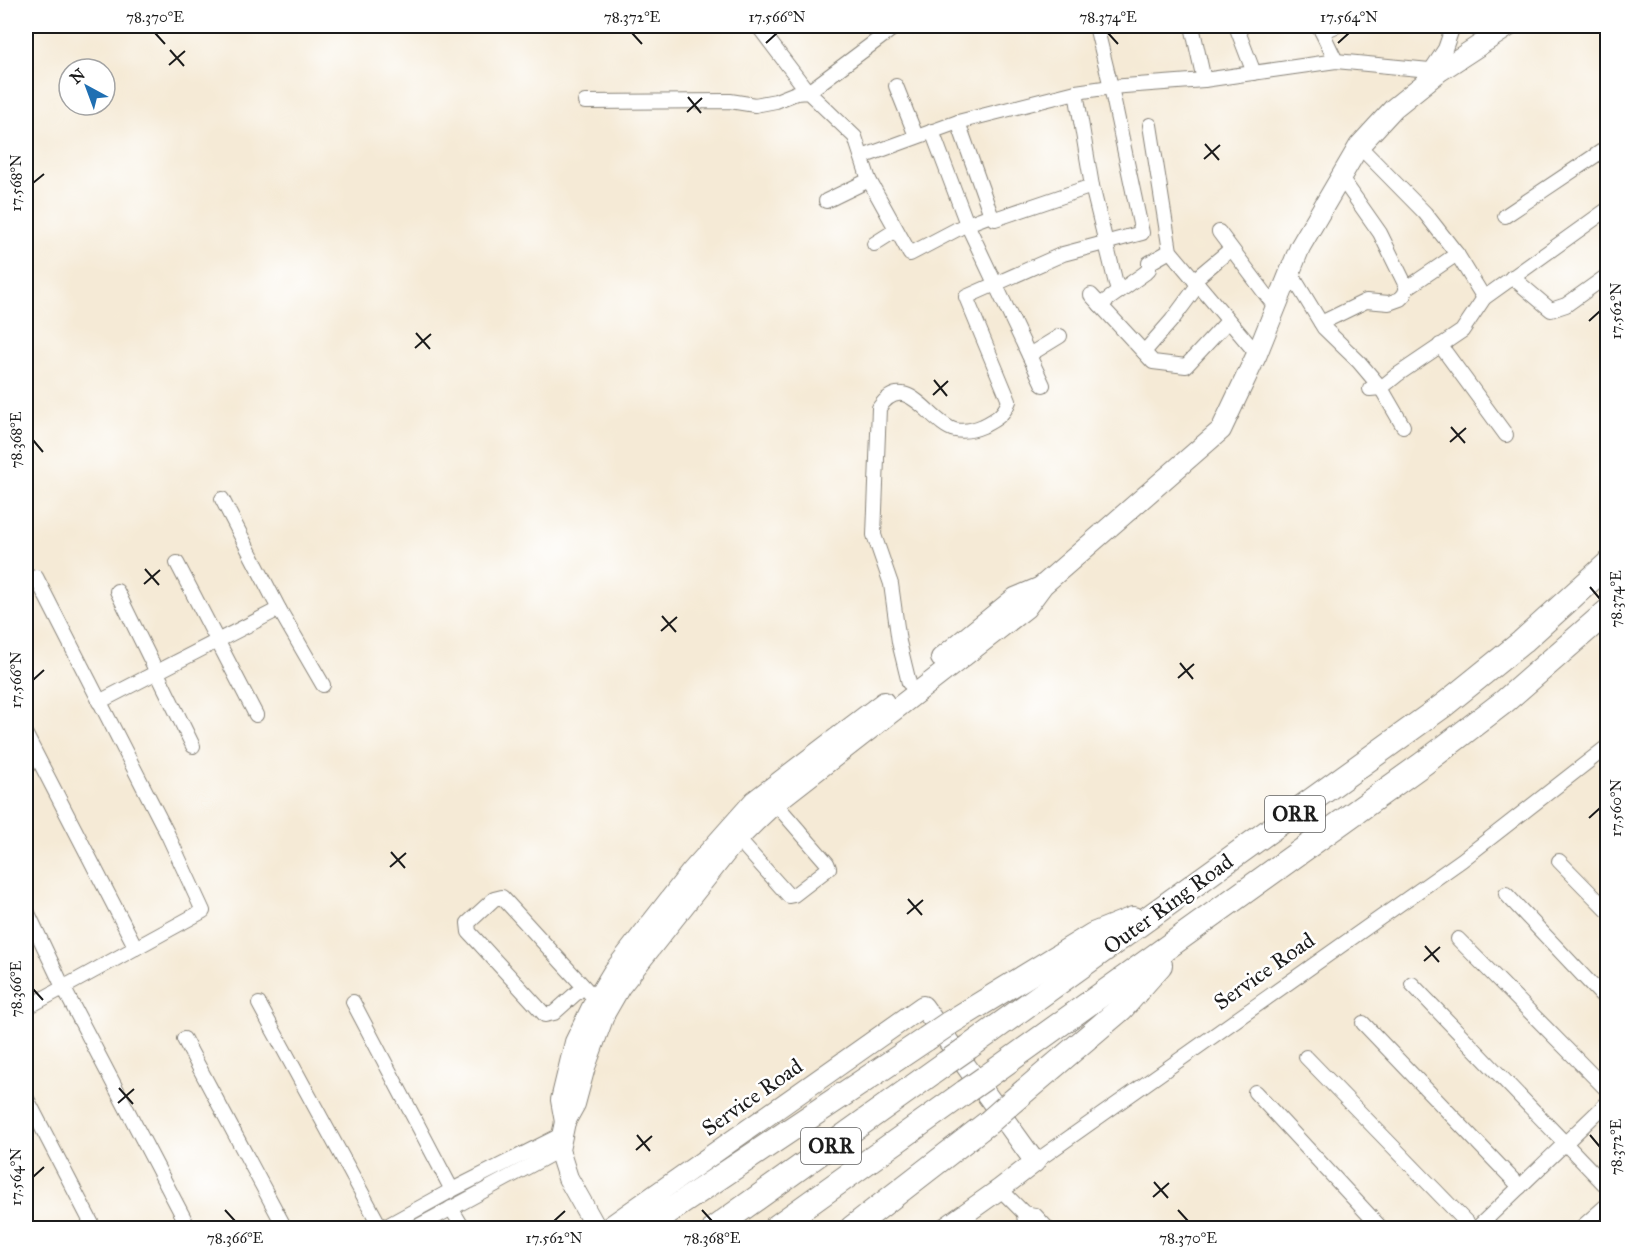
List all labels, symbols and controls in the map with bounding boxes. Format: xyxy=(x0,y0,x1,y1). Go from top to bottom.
text: 78.370°E xyxy=(126,8,184,26)
text: 78.372°E xyxy=(604,8,661,26)
text: 17.566°N xyxy=(748,8,806,26)
text: 78.374°E xyxy=(1079,8,1137,26)
text: 17.564°N xyxy=(1320,8,1378,26)
north arrow xyxy=(57,57,117,117)
text: N xyxy=(66,64,89,88)
text: 17.568°N xyxy=(7,154,25,212)
text: 17.562°N xyxy=(1607,282,1625,339)
text: 78.368°E xyxy=(7,411,25,468)
text: 78.374°E xyxy=(1607,570,1625,628)
text: 17.566°N xyxy=(7,651,25,709)
text: 17.560°N xyxy=(1607,779,1625,837)
road number: ORR xyxy=(1265,796,1325,832)
street label: Outer Ring Road xyxy=(1098,848,1238,960)
street label: Service Road xyxy=(1208,926,1320,1016)
text: 78.366°E xyxy=(7,960,25,1017)
street label: Service Road xyxy=(696,1052,808,1142)
text: 78.372°E xyxy=(1607,1118,1625,1175)
road number: ORR xyxy=(801,1128,861,1164)
text: 17.564°N xyxy=(7,1148,25,1206)
text: 78.366°E xyxy=(207,1229,264,1247)
text: 17.562°N xyxy=(526,1229,583,1247)
text: 78.368°E xyxy=(684,1229,741,1247)
text: 78.370°E xyxy=(1159,1229,1217,1247)

